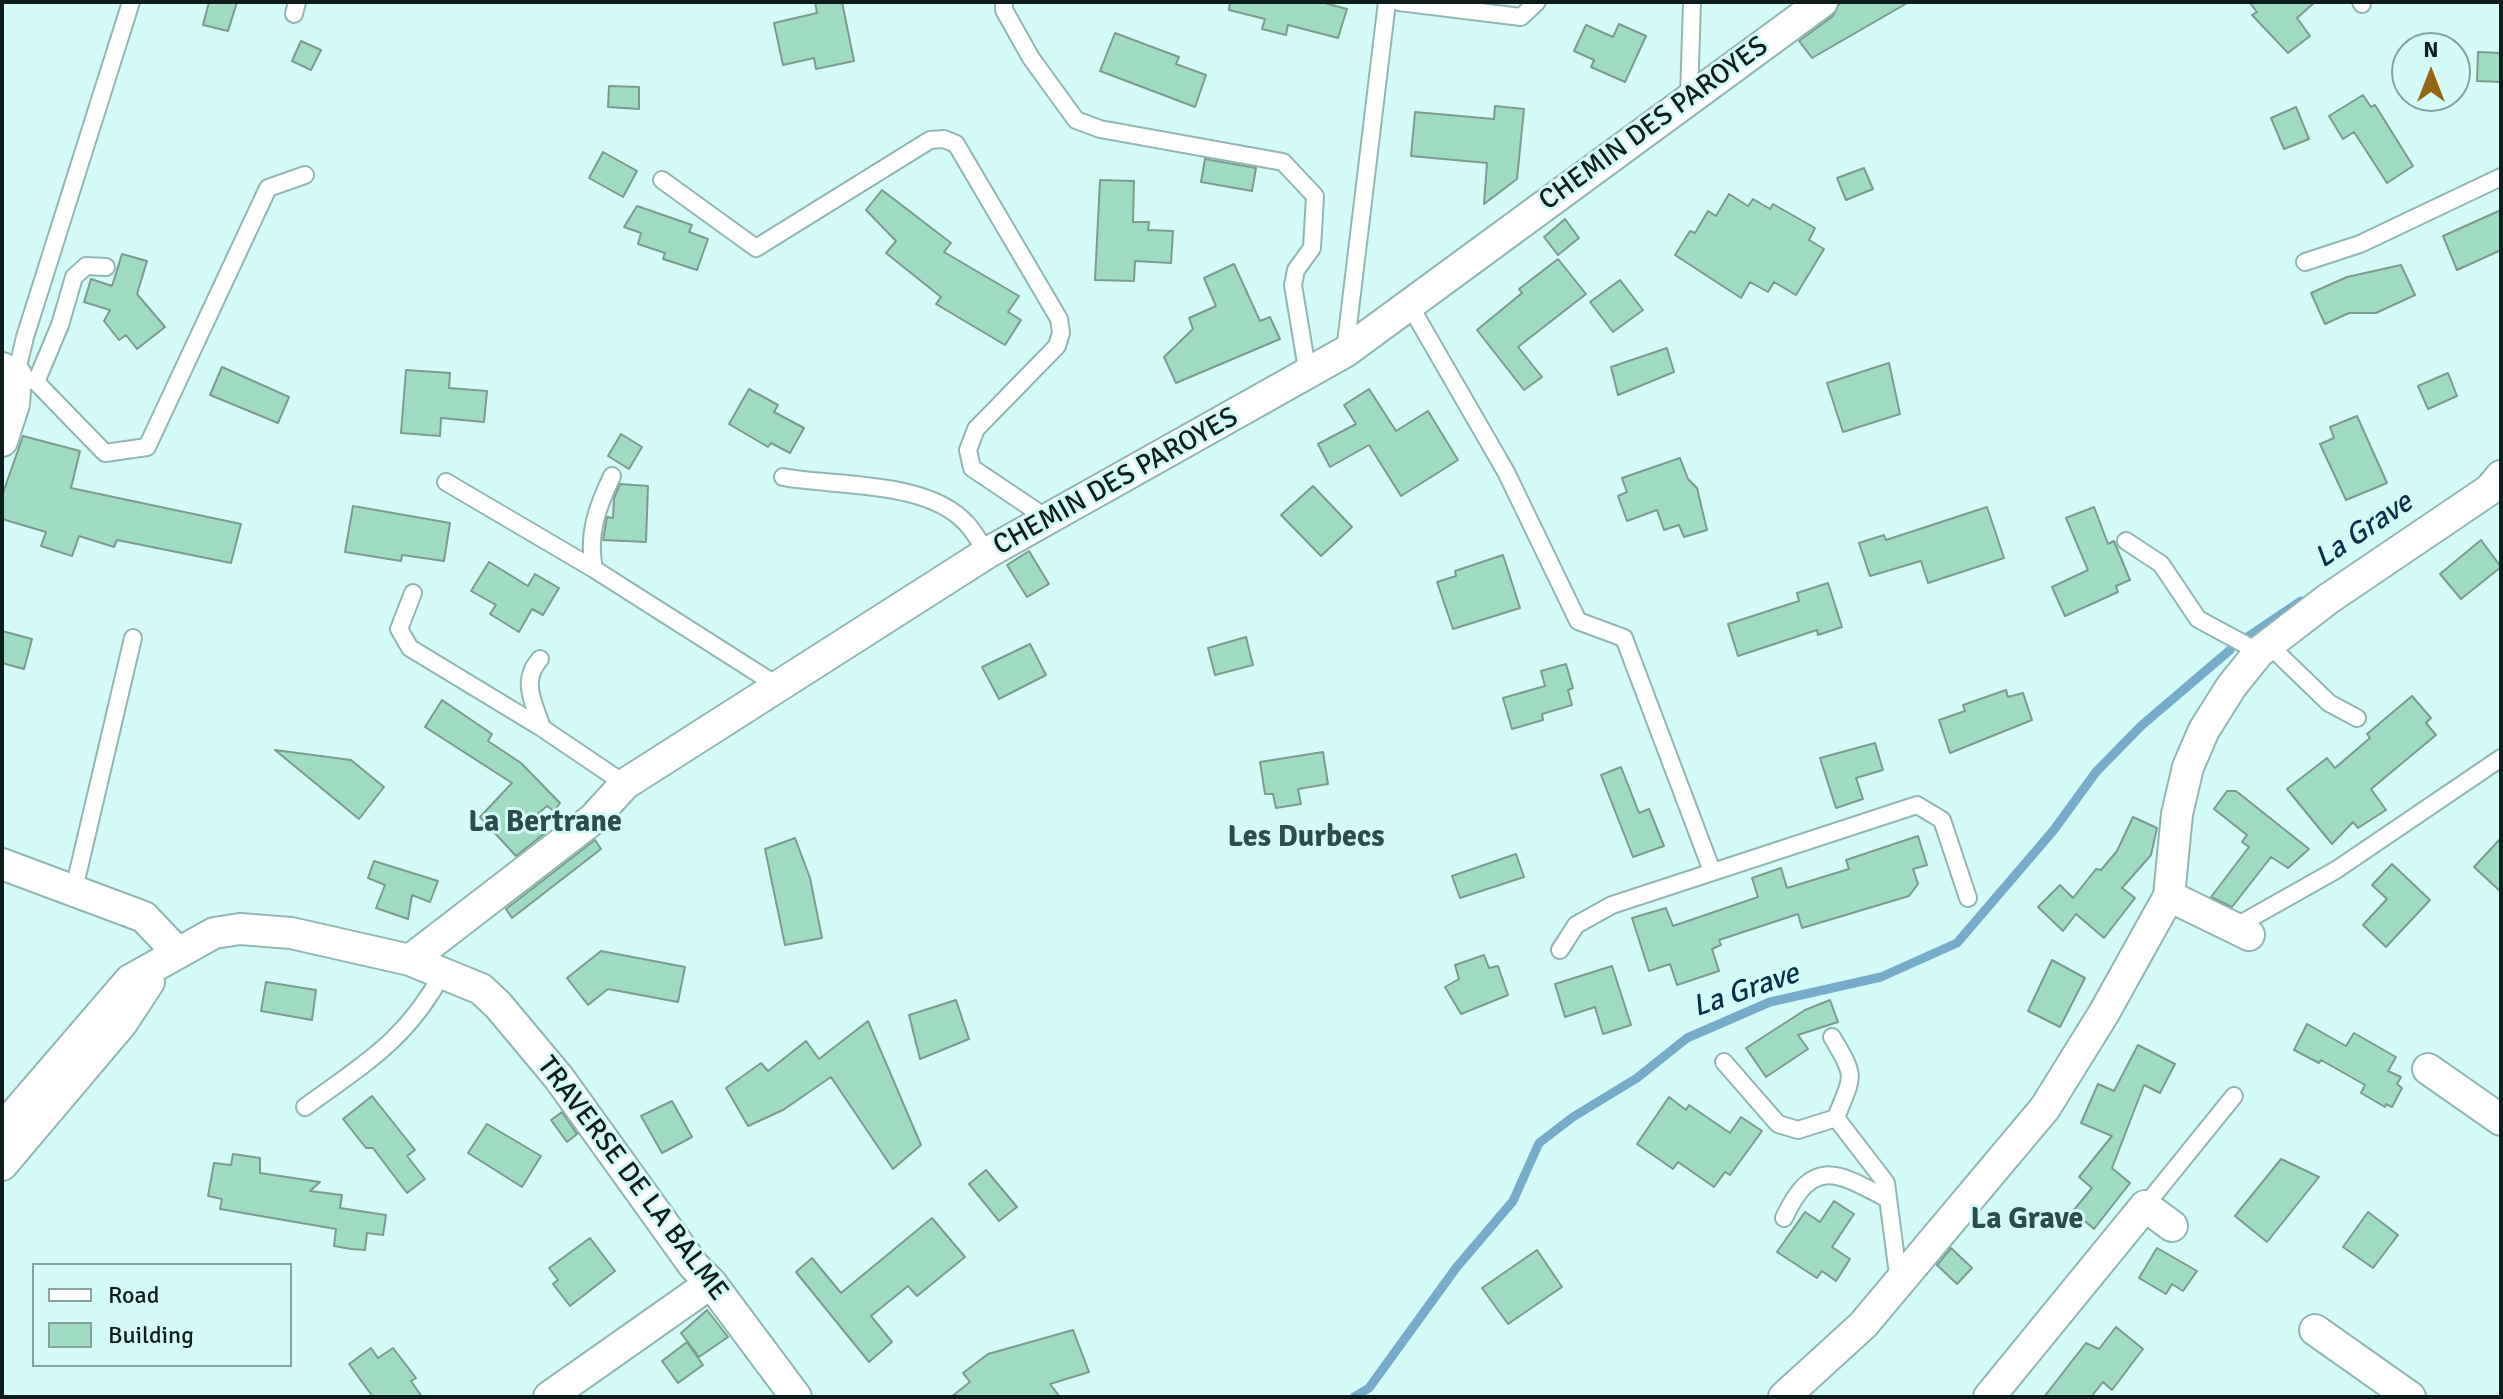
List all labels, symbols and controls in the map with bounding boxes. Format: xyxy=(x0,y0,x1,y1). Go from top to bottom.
street label: CHEMIN DES PAROYES xyxy=(1533,30,1775,218)
north arrow xyxy=(2391,32,2471,112)
text: N xyxy=(2423,36,2439,63)
street label: CHEMIN DES PAROYES xyxy=(988,401,1244,563)
water label: La Grave xyxy=(2308,485,2420,577)
district label: La Bertrane xyxy=(468,805,622,841)
district label: Les Durbecs xyxy=(1227,820,1385,856)
water label: La Grave xyxy=(1688,956,1804,1026)
street label: TRAVERSE DE LA BALME xyxy=(529,1050,735,1308)
district label: La Grave xyxy=(1971,1202,2083,1238)
legend xyxy=(32,1263,292,1367)
text: Road xyxy=(108,1280,159,1310)
text: Building xyxy=(108,1320,194,1350)

